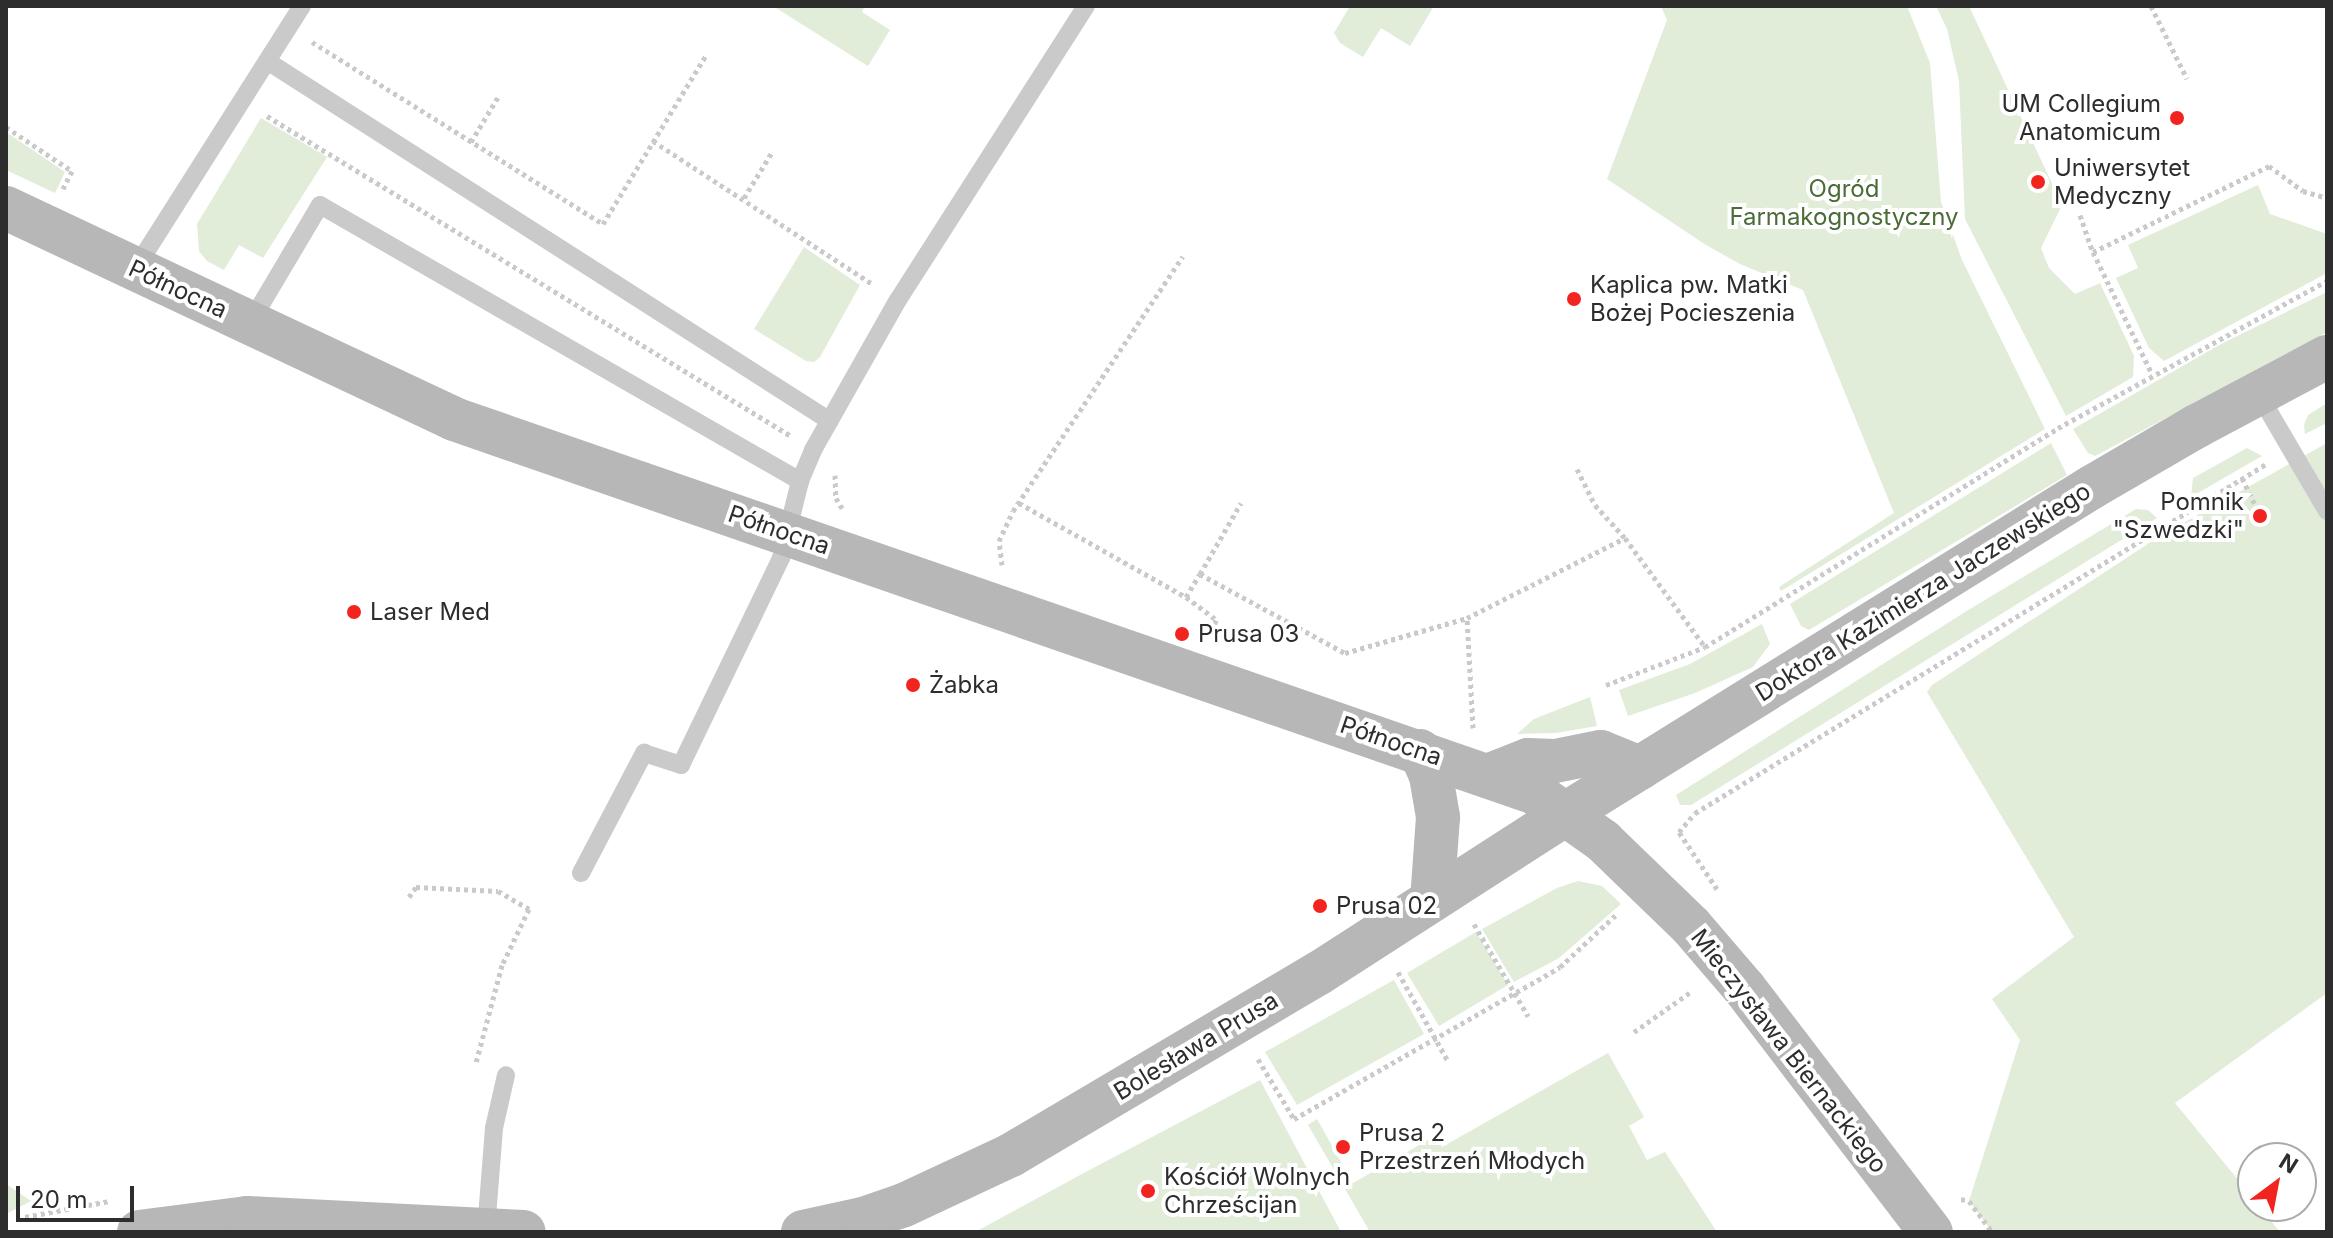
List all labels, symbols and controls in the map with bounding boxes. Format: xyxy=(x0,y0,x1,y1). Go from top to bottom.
place label: UM Collegium Anatomicum xyxy=(2001,90,2161,146)
marker: UM Collegium Anatomicum xyxy=(2168,109,2186,127)
place label: Uniwersytet Medyczny xyxy=(2054,154,2190,210)
marker: Uniwersytet Medyczny xyxy=(2029,173,2047,191)
park label: Ogród Farmakognostyczny xyxy=(1729,175,1959,231)
street label: Północna xyxy=(124,254,232,324)
place label: Kaplica pw. Matki Bożej Pocieszenia xyxy=(1590,271,1795,327)
marker: Kaplica pw. Matki Bożej Pocieszenia xyxy=(1565,290,1583,308)
street label: Doktora Kazimierza Jaczewskiego xyxy=(1750,477,2096,707)
place label: Pomnik "Szwedzki" xyxy=(2113,488,2244,544)
street label: Północna xyxy=(725,499,833,561)
marker: Pomnik "Szwedzki" xyxy=(2251,507,2269,525)
place label: Laser Med xyxy=(370,598,490,626)
marker: Laser Med xyxy=(345,603,363,621)
place label: Prusa 03 xyxy=(1198,620,1299,648)
marker: Prusa 03 xyxy=(1173,625,1191,643)
place label: Żabka xyxy=(929,671,999,699)
marker: Żabka xyxy=(904,676,922,694)
street label: Północna xyxy=(1337,710,1445,772)
place label: Prusa 02 xyxy=(1336,892,1437,920)
marker: Prusa 02 xyxy=(1311,897,1329,915)
street label: Mieczysława Biernackiego xyxy=(1685,923,1893,1179)
street label: Bolesława Prusa xyxy=(1109,986,1283,1106)
place label: Prusa 2 Przestrzeń Młodych xyxy=(1359,1119,1585,1175)
marker: Prusa 2 Przestrzeń Młodych xyxy=(1334,1138,1352,1156)
north arrow xyxy=(2237,1142,2317,1222)
text: N xyxy=(2275,1148,2303,1179)
place label: Kościół Wolnych Chrześcijan xyxy=(1164,1163,1350,1219)
scale bar xyxy=(20,1170,138,1220)
marker: Kościół Wolnych Chrześcijan xyxy=(1139,1182,1157,1200)
text: 20 m xyxy=(30,1185,88,1214)

